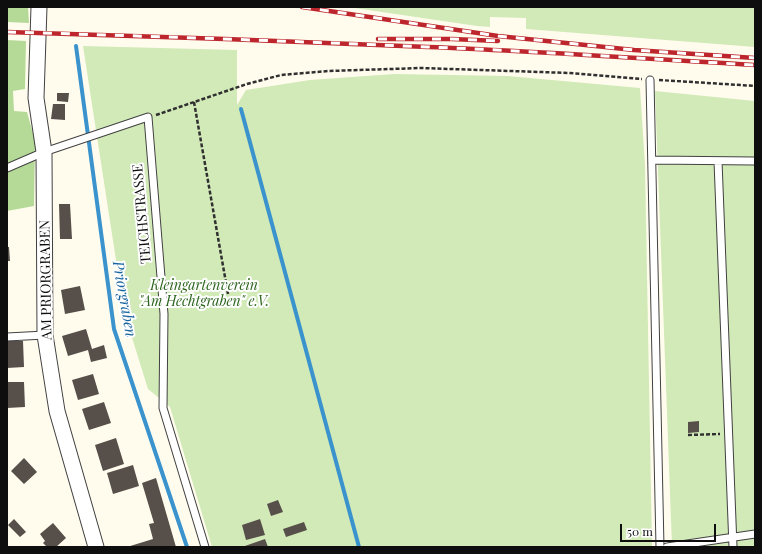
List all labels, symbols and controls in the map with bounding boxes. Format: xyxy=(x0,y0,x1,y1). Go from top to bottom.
street label: TEICHSTRASSE xyxy=(129,164,155,264)
street label: AM PRIORGRABEN xyxy=(37,220,55,340)
water label: Priorgraben xyxy=(108,260,140,338)
park label: Kleingartenverein "Am Hechtgraben" e.V. xyxy=(139,278,269,310)
scale bar xyxy=(622,516,718,542)
text: 50 m xyxy=(627,523,653,539)

